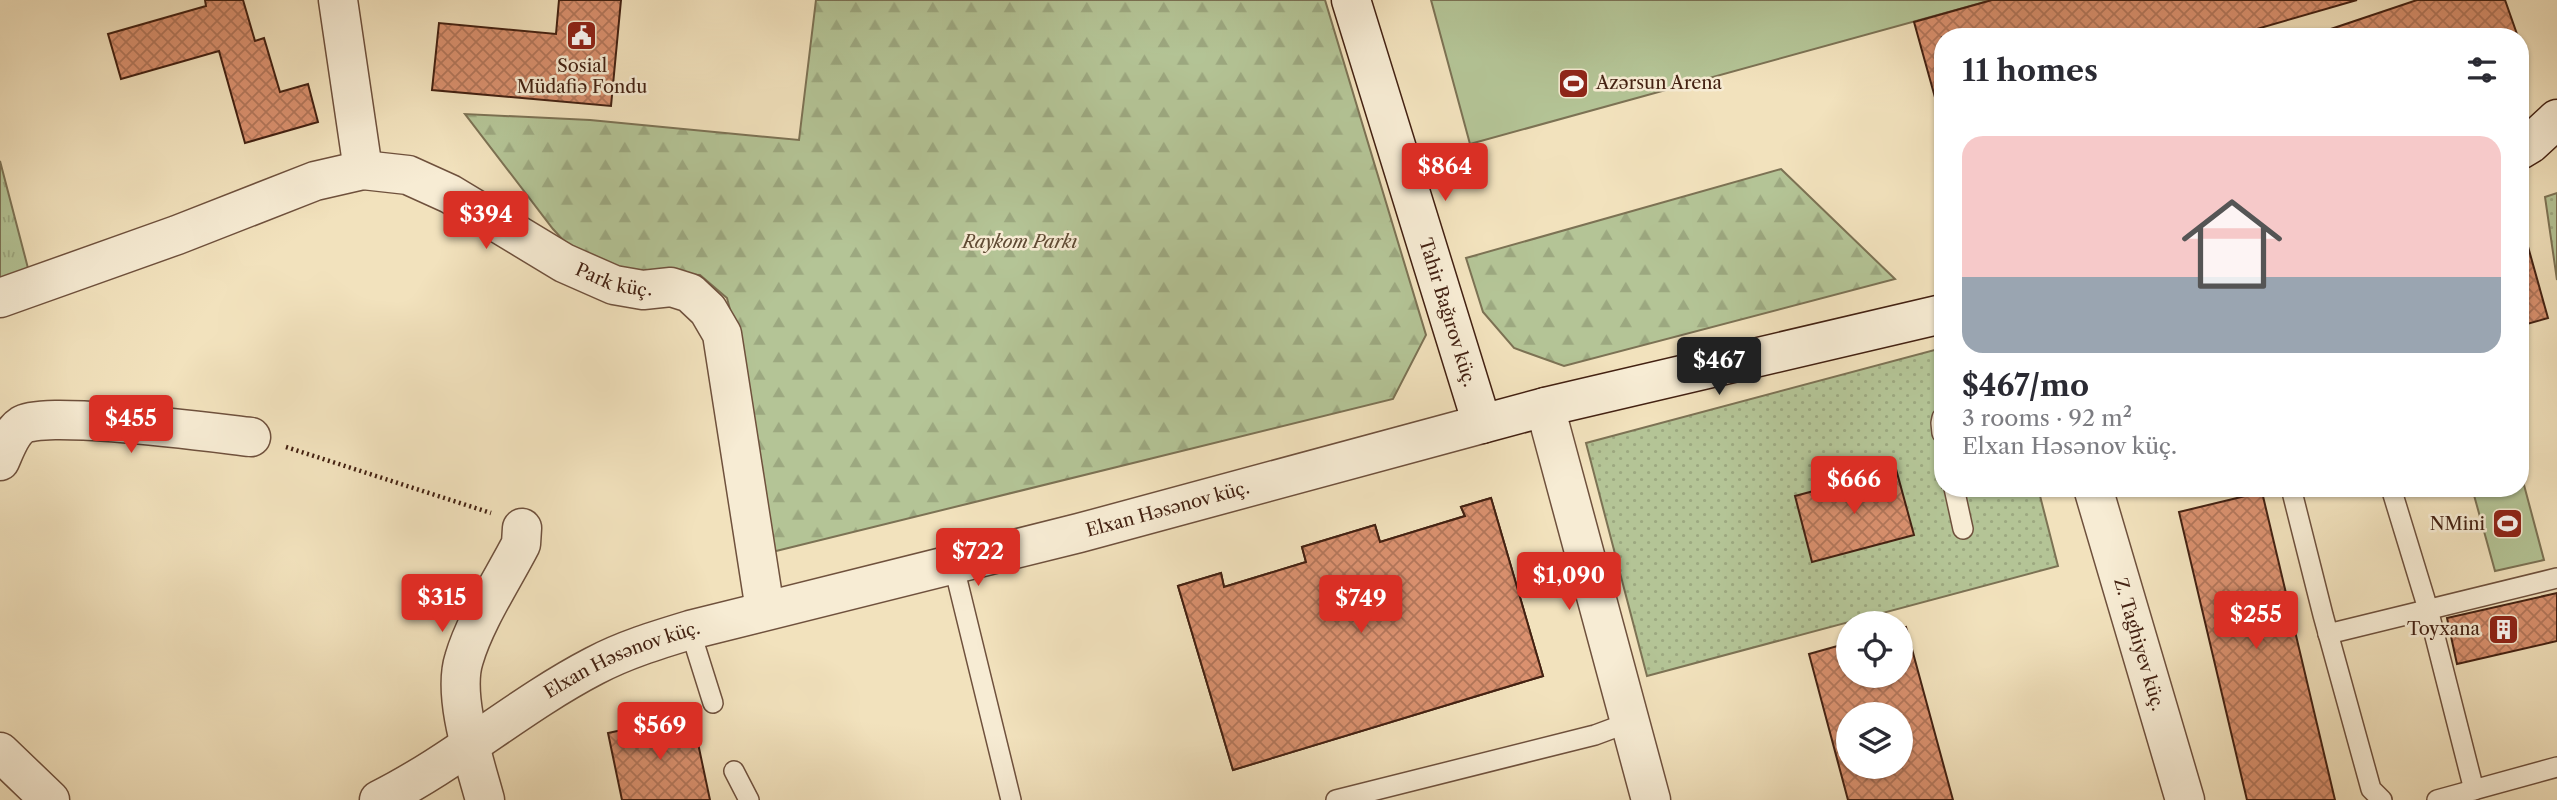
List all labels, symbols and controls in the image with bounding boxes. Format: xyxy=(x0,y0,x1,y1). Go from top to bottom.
public building icon: Sosial Müdafiə Fondu xyxy=(565,18,599,52)
icon: filters xyxy=(2463,51,2501,89)
text: 11 homes xyxy=(1962,52,2098,89)
place label: Sosial Müdafiə Fondu xyxy=(517,55,647,98)
sports icon: Azərsun Arena xyxy=(1556,66,1590,100)
place label: Azərsun Arena xyxy=(1595,72,1723,94)
pin: $864 xyxy=(1404,144,1486,203)
text: $864 xyxy=(1418,152,1472,180)
icon: home xyxy=(2169,181,2295,307)
pin: $394 xyxy=(445,191,527,251)
text: $394 xyxy=(459,200,513,228)
park label: Raykom Parkı xyxy=(961,231,1078,253)
street label: Tahir Bağırov küç. xyxy=(1414,235,1481,389)
street label: Park küç. xyxy=(572,258,653,301)
pin: $467 xyxy=(1678,338,1760,397)
text: $467 xyxy=(1693,346,1745,374)
text: $467/mo xyxy=(1962,367,2089,404)
pin: $455 xyxy=(90,396,172,455)
text: $455 xyxy=(105,404,157,432)
text: 3 rooms · 92 m² xyxy=(1962,404,2132,432)
text: Elxan Həsənov küç. xyxy=(1962,432,2177,460)
pin: $666 xyxy=(1813,456,1895,516)
text: $666 xyxy=(1827,465,1881,493)
street label: Elxan Həsənov küç. xyxy=(1084,476,1252,542)
sports icon: NMini xyxy=(2491,507,2525,541)
place label: NMini xyxy=(2430,513,2486,535)
pin: $722 xyxy=(937,528,1019,588)
text: $722 xyxy=(952,537,1004,565)
pin: $1,090 xyxy=(1512,552,1626,612)
text: $1,090 xyxy=(1533,561,1605,589)
pin: $315 xyxy=(401,574,483,634)
street label: Z. Taghiyev küç. xyxy=(2109,575,2169,713)
pin: $749 xyxy=(1320,576,1402,635)
text: $315 xyxy=(418,583,466,611)
text: $749 xyxy=(1335,584,1387,612)
pin: $255 xyxy=(2215,592,2297,651)
text: $255 xyxy=(2230,600,2282,628)
map controls xyxy=(1836,611,1913,779)
button: locate xyxy=(1836,611,1913,688)
building icon: Toyxana xyxy=(2486,612,2520,646)
street label: Elxan Həsənov küç. xyxy=(540,617,702,703)
place label: Toyxana xyxy=(2407,618,2480,640)
pin: $569 xyxy=(619,702,701,762)
button: layers xyxy=(1836,702,1913,779)
text: $569 xyxy=(633,711,687,739)

